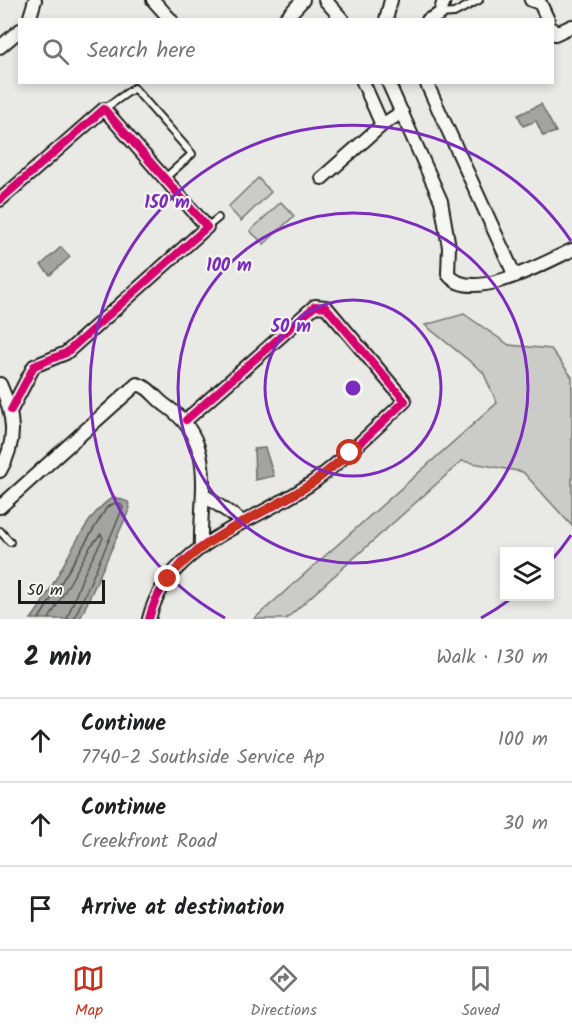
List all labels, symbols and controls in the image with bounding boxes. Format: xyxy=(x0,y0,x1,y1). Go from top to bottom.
search box xyxy=(18,18,554,84)
text: Search here xyxy=(87,34,195,69)
icon: search xyxy=(39,35,72,68)
text: 150 m xyxy=(144,189,190,218)
text: 100 m xyxy=(206,252,252,281)
text: 50 m xyxy=(270,313,311,342)
centre of rings xyxy=(343,378,363,398)
route start xyxy=(336,439,362,465)
map controls xyxy=(500,547,554,601)
button: layers xyxy=(500,547,554,601)
route end xyxy=(154,565,180,591)
scale bar xyxy=(18,577,105,604)
text: 50 m xyxy=(27,578,63,603)
text: 2 min xyxy=(24,637,92,679)
text: Walk · 130 m xyxy=(436,642,548,674)
text: Continue xyxy=(81,707,166,742)
icon: ahead xyxy=(24,724,57,757)
text: 100 m xyxy=(498,724,548,756)
text: 7740-2 Southside Service Ap xyxy=(81,742,324,774)
text: Continue xyxy=(81,791,166,826)
icon: ahead xyxy=(24,808,57,841)
text: 30 m xyxy=(503,808,548,840)
text: Creekfront Road xyxy=(81,826,217,858)
text: Arrive at destination xyxy=(81,891,284,926)
icon: arrive xyxy=(24,892,57,925)
tab: Map xyxy=(72,962,105,1023)
tab: Directions xyxy=(250,962,317,1023)
tab: Saved xyxy=(462,962,500,1023)

